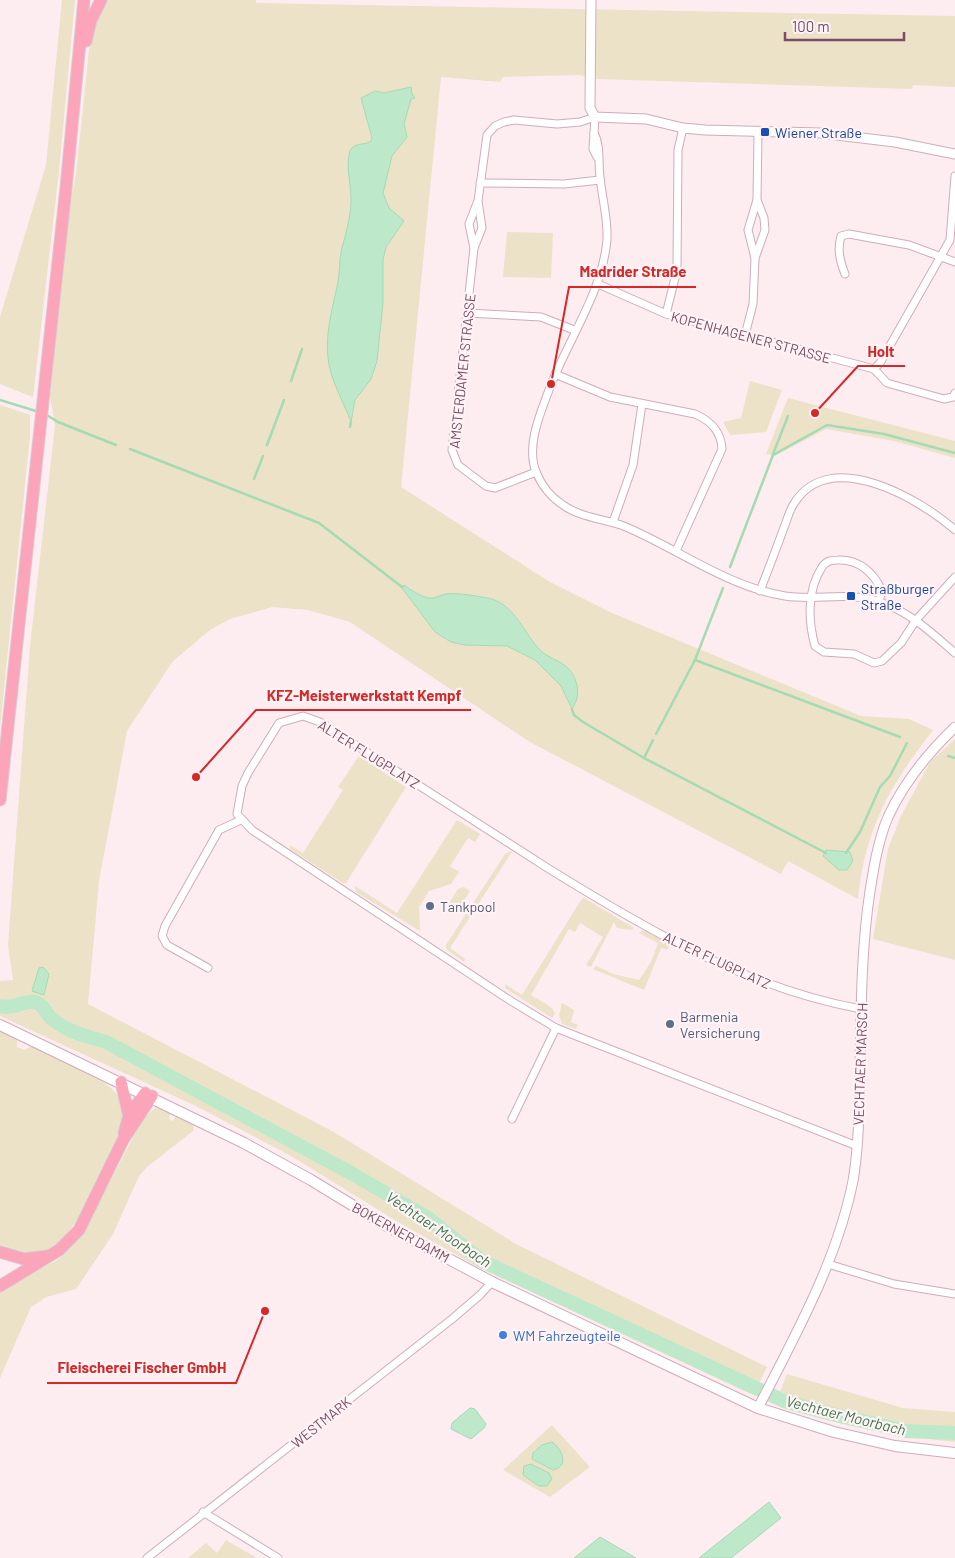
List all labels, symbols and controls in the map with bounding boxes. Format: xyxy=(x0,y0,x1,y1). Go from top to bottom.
scale bar xyxy=(785,10,904,42)
text: 100 m xyxy=(792,17,830,35)
place label: Wiener Straße xyxy=(775,124,862,141)
marker: Wiener Straße xyxy=(759,126,771,138)
callout: Madrider Straße xyxy=(569,257,696,287)
text: Madrider Straße xyxy=(579,262,687,280)
street label: AMSTERDAMER STRASSE xyxy=(445,293,479,449)
street label: KOPENHAGENER STRASSE xyxy=(669,307,833,367)
callout: Holt xyxy=(858,336,905,366)
text: Holt xyxy=(867,342,895,360)
place label: Straßburger Straße xyxy=(861,580,934,613)
marker: Straßburger Straße xyxy=(845,590,857,602)
callout: KFZ-Meisterwerkstatt Kempf xyxy=(256,680,471,710)
text: KFZ-Meisterwerkstatt Kempf xyxy=(267,686,461,704)
street label: ALTER FLUGPLATZ xyxy=(315,716,423,792)
place label: Tankpool xyxy=(440,898,496,915)
marker: Tankpool xyxy=(424,900,436,912)
street label: ALTER FLUGPLATZ xyxy=(661,928,773,992)
street label: VECHTAER MARSCH xyxy=(849,1002,871,1126)
place label: Barmenia Versicherung xyxy=(680,1008,760,1041)
marker: Barmenia Versicherung xyxy=(664,1018,676,1030)
water label: Vechtaer Moorbach xyxy=(383,1187,495,1271)
street label: BOKERNER DAMM xyxy=(349,1198,453,1266)
place label: WM Fahrzeugteile xyxy=(513,1327,621,1344)
marker: WM Fahrzeugteile xyxy=(497,1329,509,1341)
callout: Fleischerei Fischer GmbH xyxy=(47,1353,236,1383)
text: Fleischerei Fischer GmbH xyxy=(57,1358,227,1376)
water label: Vechtaer Moorbach xyxy=(784,1391,908,1439)
street label: WESTMARK xyxy=(288,1392,355,1451)

